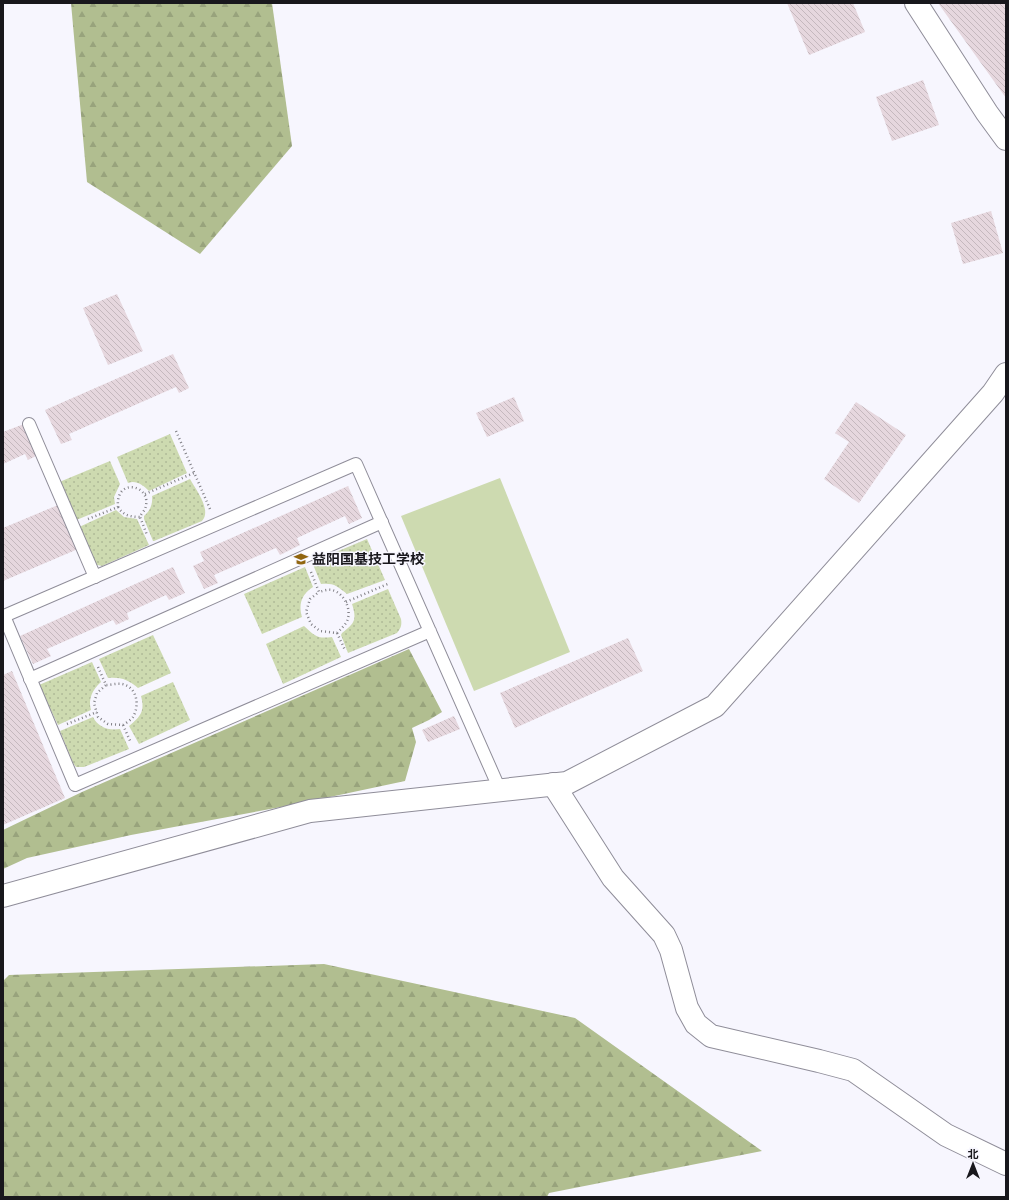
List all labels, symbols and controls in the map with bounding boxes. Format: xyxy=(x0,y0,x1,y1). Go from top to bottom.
school or university icon: 益阳国基技工学校 xyxy=(293,551,309,567)
place label: 益阳国基技工学校 xyxy=(312,551,424,567)
north arrow xyxy=(953,1144,993,1184)
text: 北 xyxy=(968,1148,979,1161)

